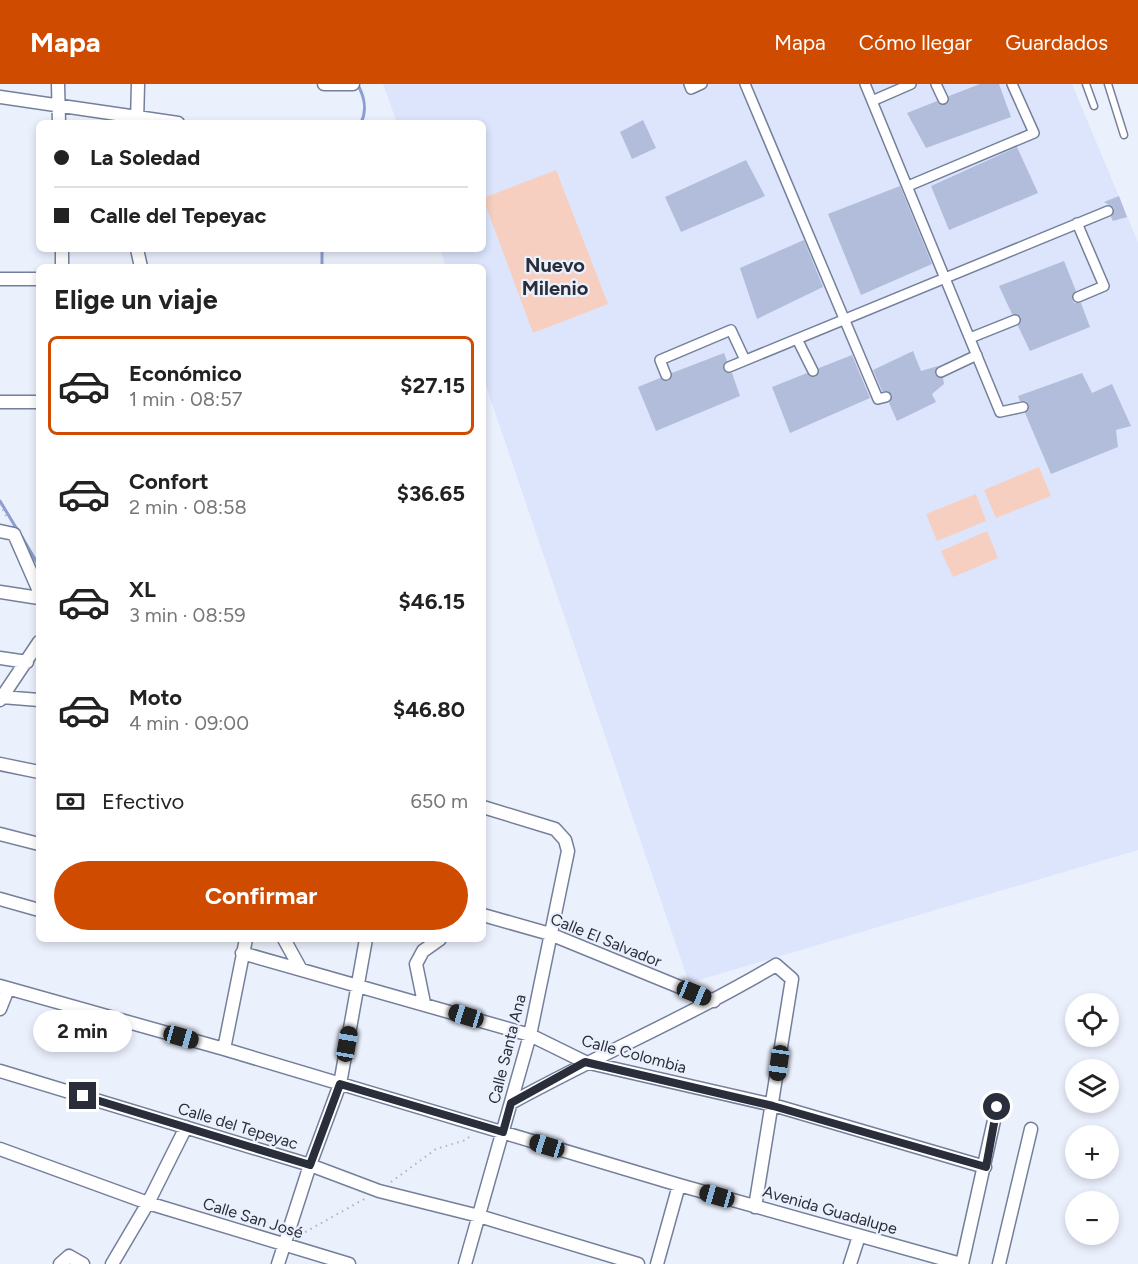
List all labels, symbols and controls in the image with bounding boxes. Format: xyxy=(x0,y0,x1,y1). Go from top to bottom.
text: Mapa xyxy=(30,25,101,59)
text: Mapa xyxy=(774,30,826,55)
text: Cómo llegar xyxy=(859,30,972,55)
text: Guardados xyxy=(1005,30,1108,55)
text: La Soledad xyxy=(90,144,200,171)
text: Calle del Tepeyac xyxy=(90,202,266,229)
district label: Nuevo Milenio xyxy=(522,253,589,300)
text: Elige un viaje xyxy=(54,283,218,316)
icon: car xyxy=(57,359,111,413)
text: Económico xyxy=(129,360,242,387)
text: $27.15 xyxy=(400,372,465,399)
text: 1 min · 08:57 xyxy=(129,387,242,411)
icon: car xyxy=(57,467,111,521)
text: Confort xyxy=(129,468,209,495)
text: $36.65 xyxy=(397,480,465,507)
text: 2 min · 08:58 xyxy=(129,495,247,519)
icon: car xyxy=(57,575,111,629)
text: XL xyxy=(129,576,156,603)
text: $46.15 xyxy=(399,588,465,615)
text: 3 min · 08:59 xyxy=(129,603,246,627)
icon: car xyxy=(57,683,111,737)
text: Moto xyxy=(129,684,182,711)
text: $46.80 xyxy=(393,696,465,723)
text: 4 min · 09:00 xyxy=(129,711,249,735)
icon: cash xyxy=(54,785,87,818)
text: Efectivo xyxy=(102,788,184,815)
text: 650 m xyxy=(410,789,468,813)
button: Confirmar xyxy=(54,861,468,930)
street label: Calle El Salvador xyxy=(548,909,665,971)
car xyxy=(674,978,714,1008)
street label: Calle Santa Ana xyxy=(484,992,530,1106)
map controls xyxy=(1065,993,1119,1245)
button: locate xyxy=(1065,993,1119,1047)
car xyxy=(446,1002,486,1030)
callout: 2 min xyxy=(34,1009,132,1051)
text: 2 min xyxy=(57,1019,108,1043)
car xyxy=(161,1023,201,1051)
car xyxy=(335,1025,359,1063)
street label: Calle Colombia xyxy=(579,1031,689,1077)
car xyxy=(768,1044,790,1082)
button: layers xyxy=(1065,1059,1119,1113)
route end xyxy=(69,1082,96,1109)
route start xyxy=(983,1093,1010,1120)
street label: Calle del Tepeyac xyxy=(176,1099,301,1153)
button: + xyxy=(1065,1125,1119,1179)
car xyxy=(527,1132,567,1160)
car xyxy=(697,1182,737,1210)
street label: Avenida Guadalupe xyxy=(761,1182,900,1238)
button: − xyxy=(1065,1191,1119,1245)
street label: Calle San José xyxy=(200,1194,306,1242)

